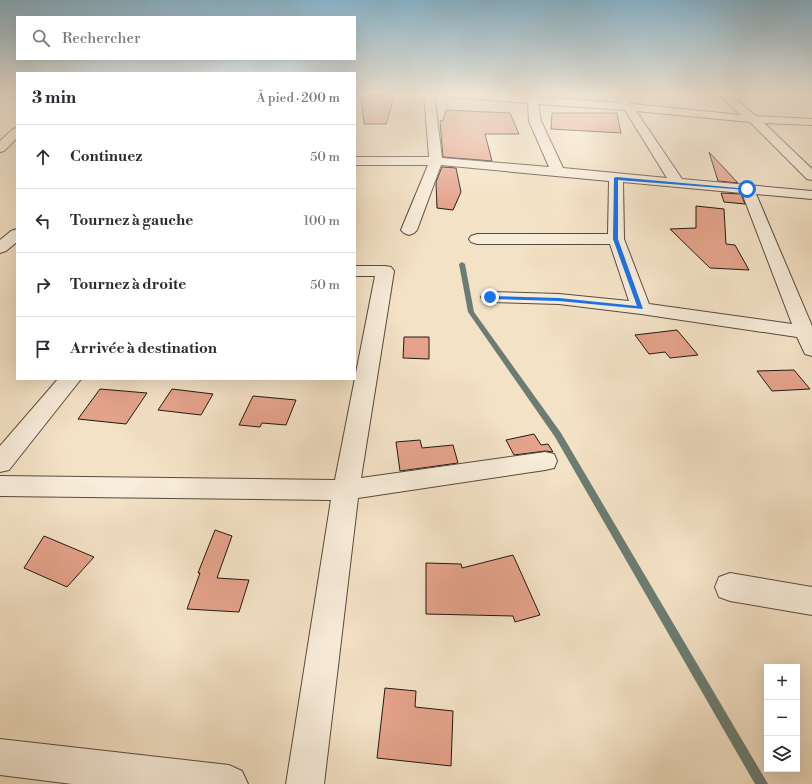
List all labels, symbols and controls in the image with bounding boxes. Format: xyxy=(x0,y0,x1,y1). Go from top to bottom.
search box xyxy=(16,16,356,60)
icon: search xyxy=(30,27,52,49)
text: Rechercher xyxy=(62,29,141,48)
text: 3 min xyxy=(32,87,76,109)
text: À pied · 200 m xyxy=(256,90,340,106)
icon: ahead xyxy=(32,146,54,168)
text: Continuez xyxy=(70,147,142,166)
text: 50 m xyxy=(310,149,340,165)
route start xyxy=(738,180,756,198)
icon: left xyxy=(32,210,54,232)
text: Tournez à gauche xyxy=(70,211,193,230)
text: 100 m xyxy=(304,213,340,229)
icon: right xyxy=(32,274,54,296)
text: Tournez à droite xyxy=(70,275,186,294)
text: 50 m xyxy=(310,277,340,293)
route end xyxy=(481,288,499,306)
icon: arrive xyxy=(32,338,54,360)
text: Arrivée à destination xyxy=(70,339,217,358)
map controls xyxy=(764,664,800,772)
button: + xyxy=(764,664,800,700)
button: − xyxy=(764,700,800,736)
button: layers xyxy=(764,736,800,772)

